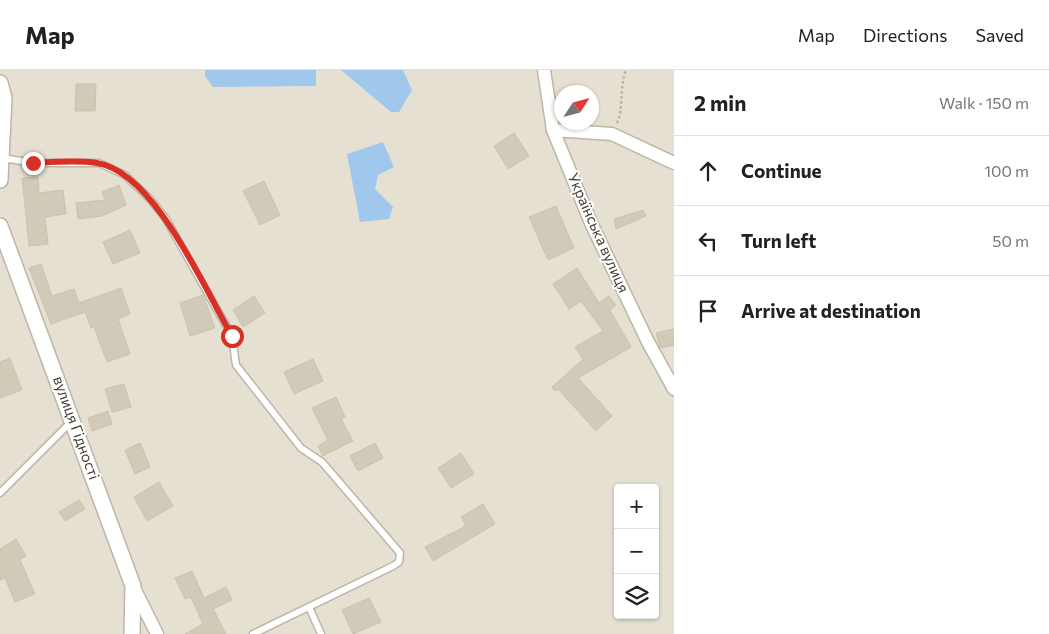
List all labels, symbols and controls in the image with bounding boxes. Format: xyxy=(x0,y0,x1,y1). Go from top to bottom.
text: Map xyxy=(25,20,75,49)
text: Map xyxy=(798,24,835,46)
text: Directions xyxy=(863,24,947,46)
text: Saved xyxy=(975,24,1024,46)
north arrow xyxy=(554,85,599,130)
text: 2 min xyxy=(694,90,746,115)
text: Walk · 150 m xyxy=(939,93,1029,112)
route end xyxy=(22,152,45,175)
icon: ahead xyxy=(694,157,722,185)
text: Continue xyxy=(741,159,821,182)
text: 100 m xyxy=(984,161,1029,180)
street label: Українська вулиця xyxy=(564,170,633,295)
icon: left xyxy=(694,227,722,255)
text: Turn left xyxy=(741,229,816,252)
text: 50 m xyxy=(992,231,1029,250)
icon: arrive xyxy=(694,297,722,325)
text: Arrive at destination xyxy=(741,299,921,322)
route start xyxy=(221,325,244,348)
street label: вулиця Гідності xyxy=(50,373,104,482)
map controls xyxy=(614,484,659,619)
button: + xyxy=(614,484,659,529)
button: − xyxy=(614,529,659,574)
button: layers xyxy=(614,574,659,619)

